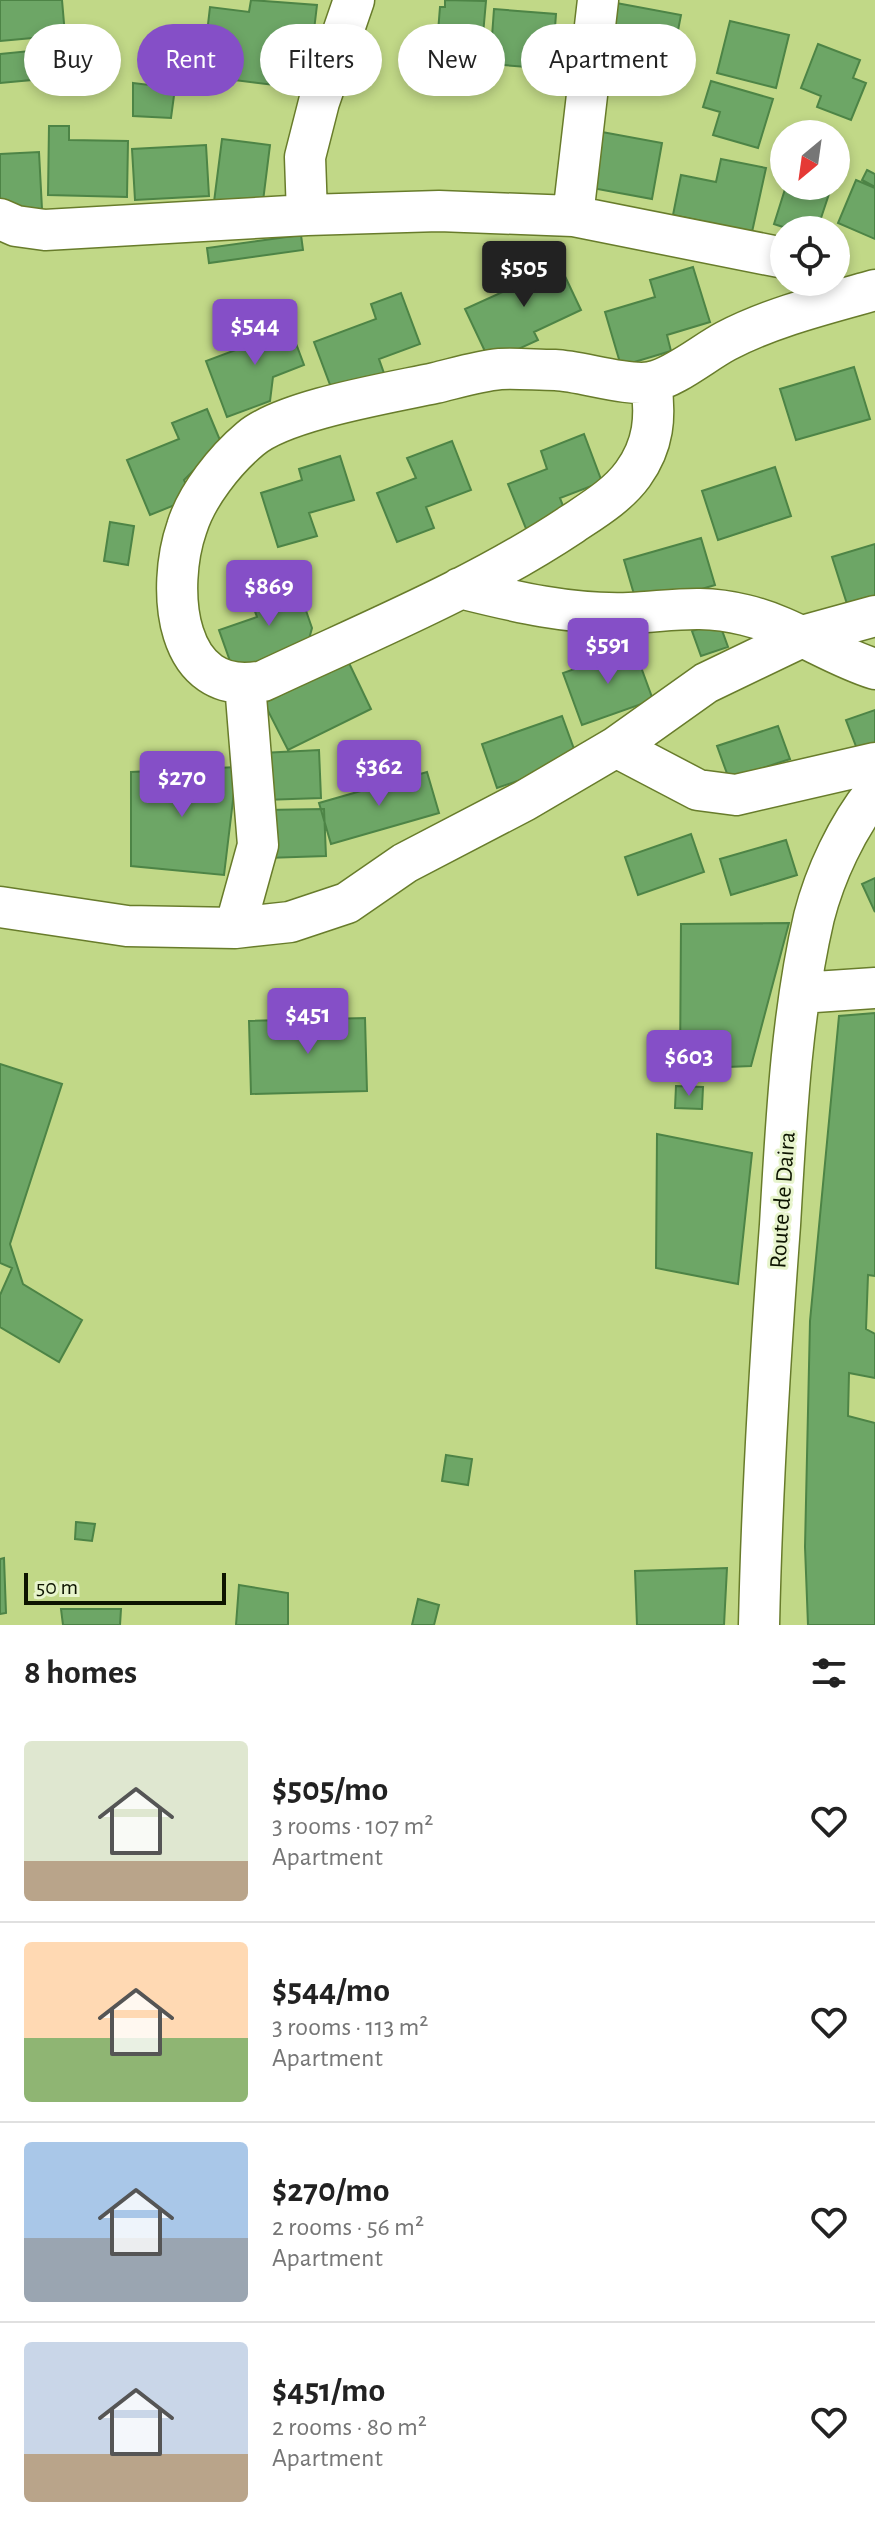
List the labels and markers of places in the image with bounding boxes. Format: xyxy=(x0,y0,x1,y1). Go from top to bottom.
pin: $505 xyxy=(477,241,571,309)
pin: $544 xyxy=(208,299,302,367)
pin: $869 xyxy=(222,560,316,628)
pin: $591 xyxy=(561,618,655,686)
pin: $362 xyxy=(332,740,426,808)
pin: $270 xyxy=(135,751,229,819)
pin: $451 xyxy=(261,988,355,1056)
pin: $603 xyxy=(642,1030,736,1098)

